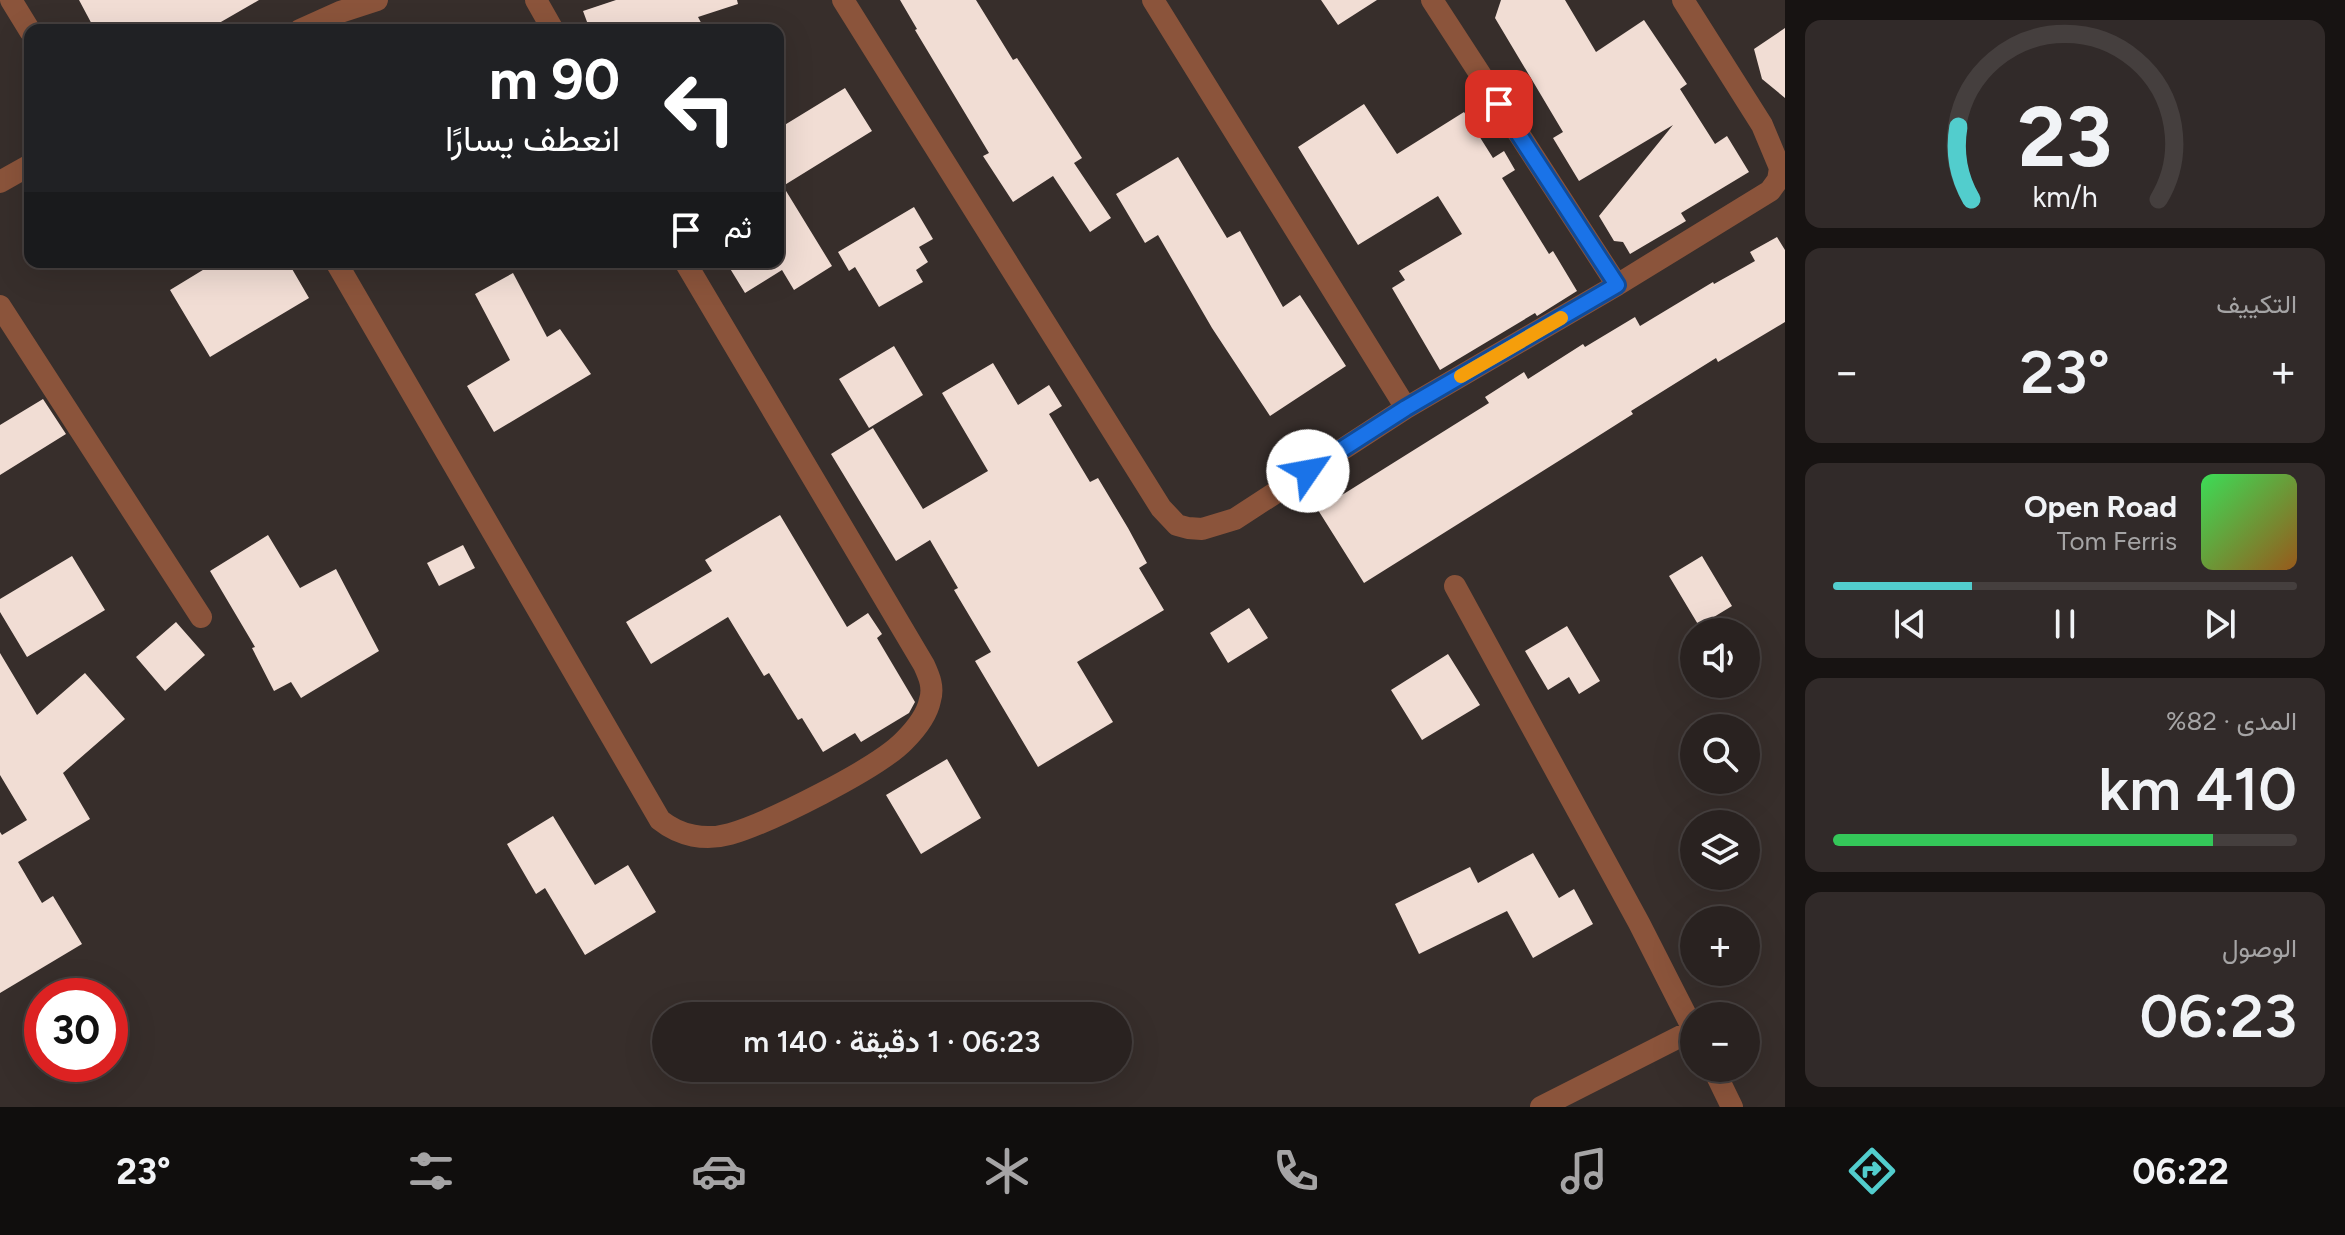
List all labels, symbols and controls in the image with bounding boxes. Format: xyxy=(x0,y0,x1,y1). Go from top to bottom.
text: 90 m xyxy=(489,46,620,113)
icon: left xyxy=(648,56,752,160)
pin xyxy=(1465,70,1533,138)
icon: arrive xyxy=(1477,82,1521,126)
text: 23 xyxy=(2018,87,2112,187)
text: انعطف يسارًا xyxy=(445,117,620,160)
text: km/h xyxy=(2032,180,2098,214)
icon: arrive xyxy=(664,208,708,252)
text: ثم xyxy=(724,209,752,246)
text: التكييف xyxy=(2216,288,2297,320)
text: 23° xyxy=(2020,336,2110,408)
text: − xyxy=(1833,345,1860,398)
text: + xyxy=(2270,345,2297,398)
position arrow xyxy=(1266,429,1350,513)
text: Open Road xyxy=(2024,488,2177,525)
text: Tom Ferris xyxy=(2057,525,2177,557)
icon: previous xyxy=(1888,602,1932,646)
icon: pause xyxy=(2043,602,2087,646)
icon: next xyxy=(2198,602,2242,646)
map controls xyxy=(1680,618,1760,1082)
button: sound xyxy=(1680,618,1760,698)
text: المدى · 82% xyxy=(2166,705,2297,737)
button: search xyxy=(1680,714,1760,794)
text: 410 km xyxy=(2098,753,2297,825)
button: layers xyxy=(1680,810,1760,890)
button: + xyxy=(1680,906,1760,986)
text: الوصول xyxy=(2222,932,2297,964)
speed limit sign: 30 xyxy=(24,978,128,1082)
text: 06:23 xyxy=(2140,980,2297,1052)
button: − xyxy=(1680,1002,1760,1082)
text: 06:23 · 1 دقيقة · 140 m xyxy=(743,1023,1041,1060)
icon: filters xyxy=(403,1143,459,1199)
icon: car xyxy=(691,1143,747,1199)
icon: climate xyxy=(979,1143,1035,1199)
icon: phone xyxy=(1268,1143,1324,1199)
icon: music xyxy=(1556,1143,1612,1199)
icon: directions xyxy=(1844,1143,1900,1199)
text: 23° xyxy=(116,1150,171,1193)
text: 06:22 xyxy=(2132,1150,2229,1193)

